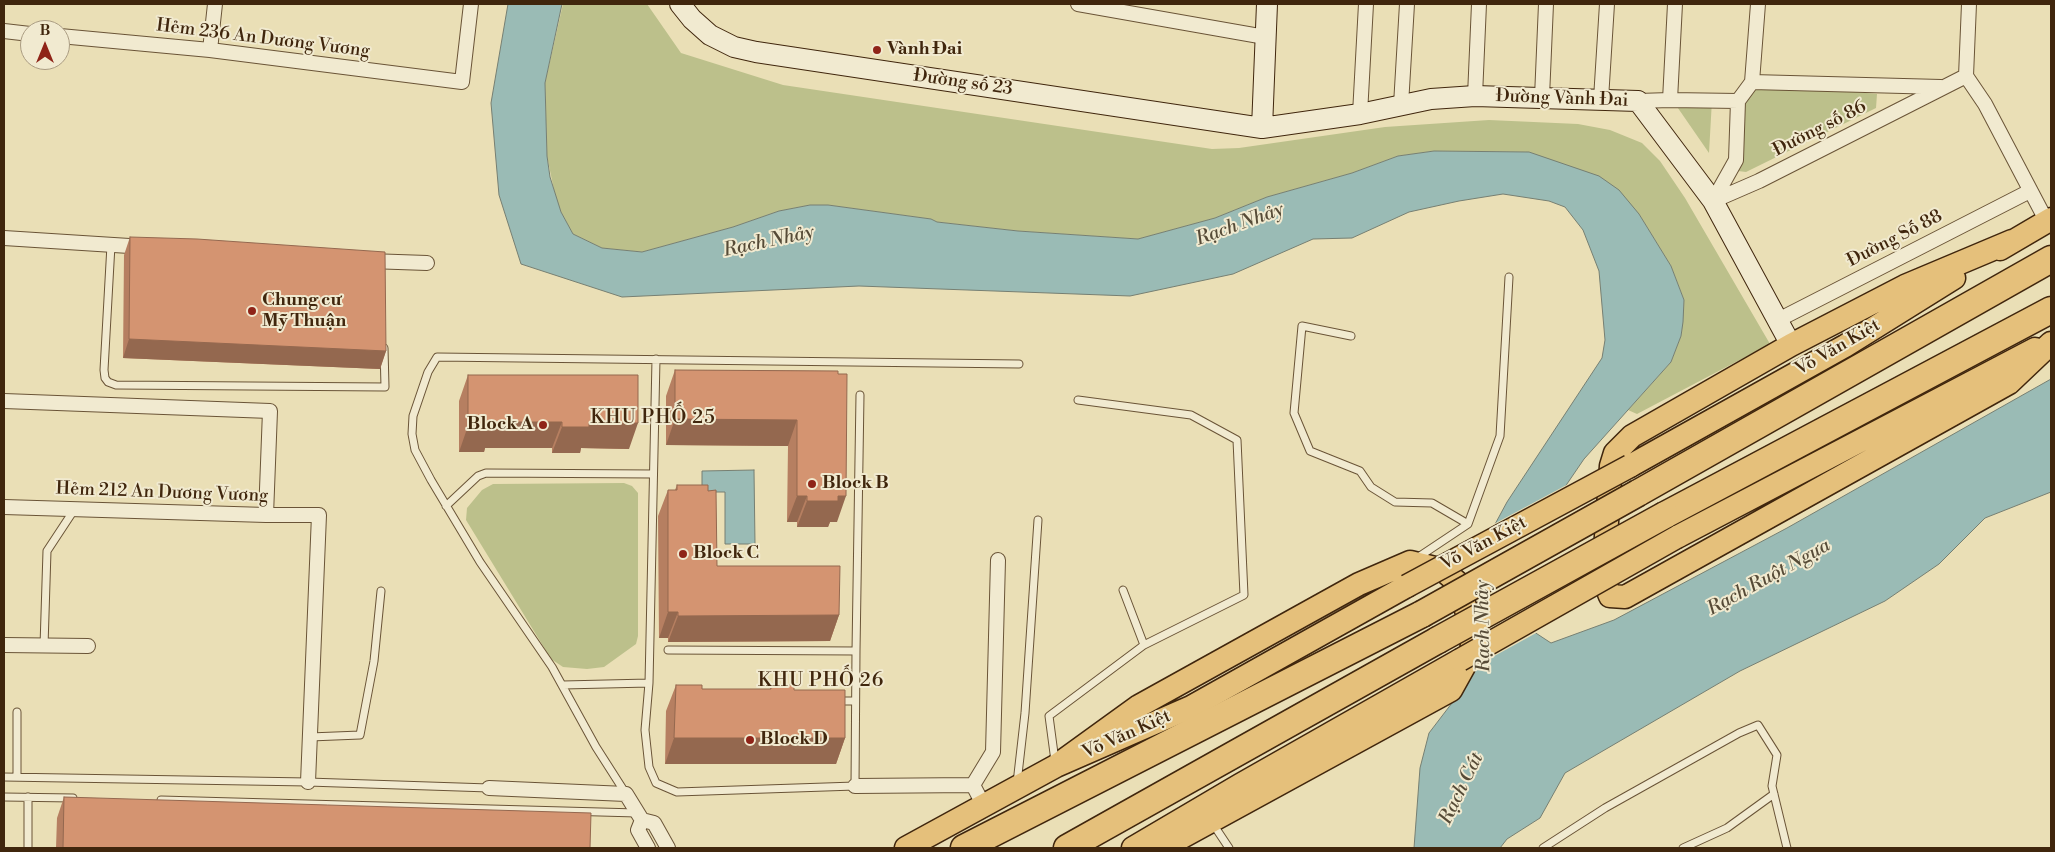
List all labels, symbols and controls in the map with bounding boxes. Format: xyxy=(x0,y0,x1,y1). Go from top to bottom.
street label: Hẻm 236 An Dương Vương xyxy=(155,15,371,63)
north arrow xyxy=(20,20,70,70)
text: B xyxy=(40,22,50,40)
place label: Vành Đai xyxy=(887,39,962,61)
marker: Vành Đai xyxy=(871,44,883,56)
street label: Đường số 23 xyxy=(912,65,1014,101)
street label: Đường Vành Đai xyxy=(1495,86,1629,112)
street label: Đường số 86 xyxy=(1770,96,1870,162)
water label: Rạch Nhảy xyxy=(1193,198,1287,252)
street label: Đường Số 88 xyxy=(1844,206,1946,272)
water label: Rạch Nhảy xyxy=(721,221,817,263)
place label: Chung cư Mỹ Thuận xyxy=(262,290,346,332)
marker: Chung cư Mỹ Thuận xyxy=(246,305,258,317)
street label: Võ Văn Kiệt xyxy=(1792,315,1884,381)
district label: KHU PHỐ 25 xyxy=(589,407,717,429)
place label: Block A xyxy=(467,414,533,436)
marker: Block A xyxy=(537,419,549,431)
place label: Block B xyxy=(822,473,889,495)
street label: Hẻm 212 An Dương Vương xyxy=(55,478,269,508)
marker: Block B xyxy=(806,478,818,490)
street label: Võ Văn Kiệt xyxy=(1437,512,1531,576)
water label: Rạch Ruột Ngựa xyxy=(1703,535,1835,621)
place label: Block C xyxy=(693,543,759,565)
marker: Block C xyxy=(677,548,689,560)
water label: Rạch Nhảy xyxy=(1472,580,1496,672)
district label: KHU PHỐ 26 xyxy=(757,670,885,692)
street label: Võ Văn Kiệt xyxy=(1079,706,1175,764)
place label: Block D xyxy=(760,729,828,751)
marker: Block D xyxy=(744,734,756,746)
water label: Rạch Cát xyxy=(1435,749,1489,829)

